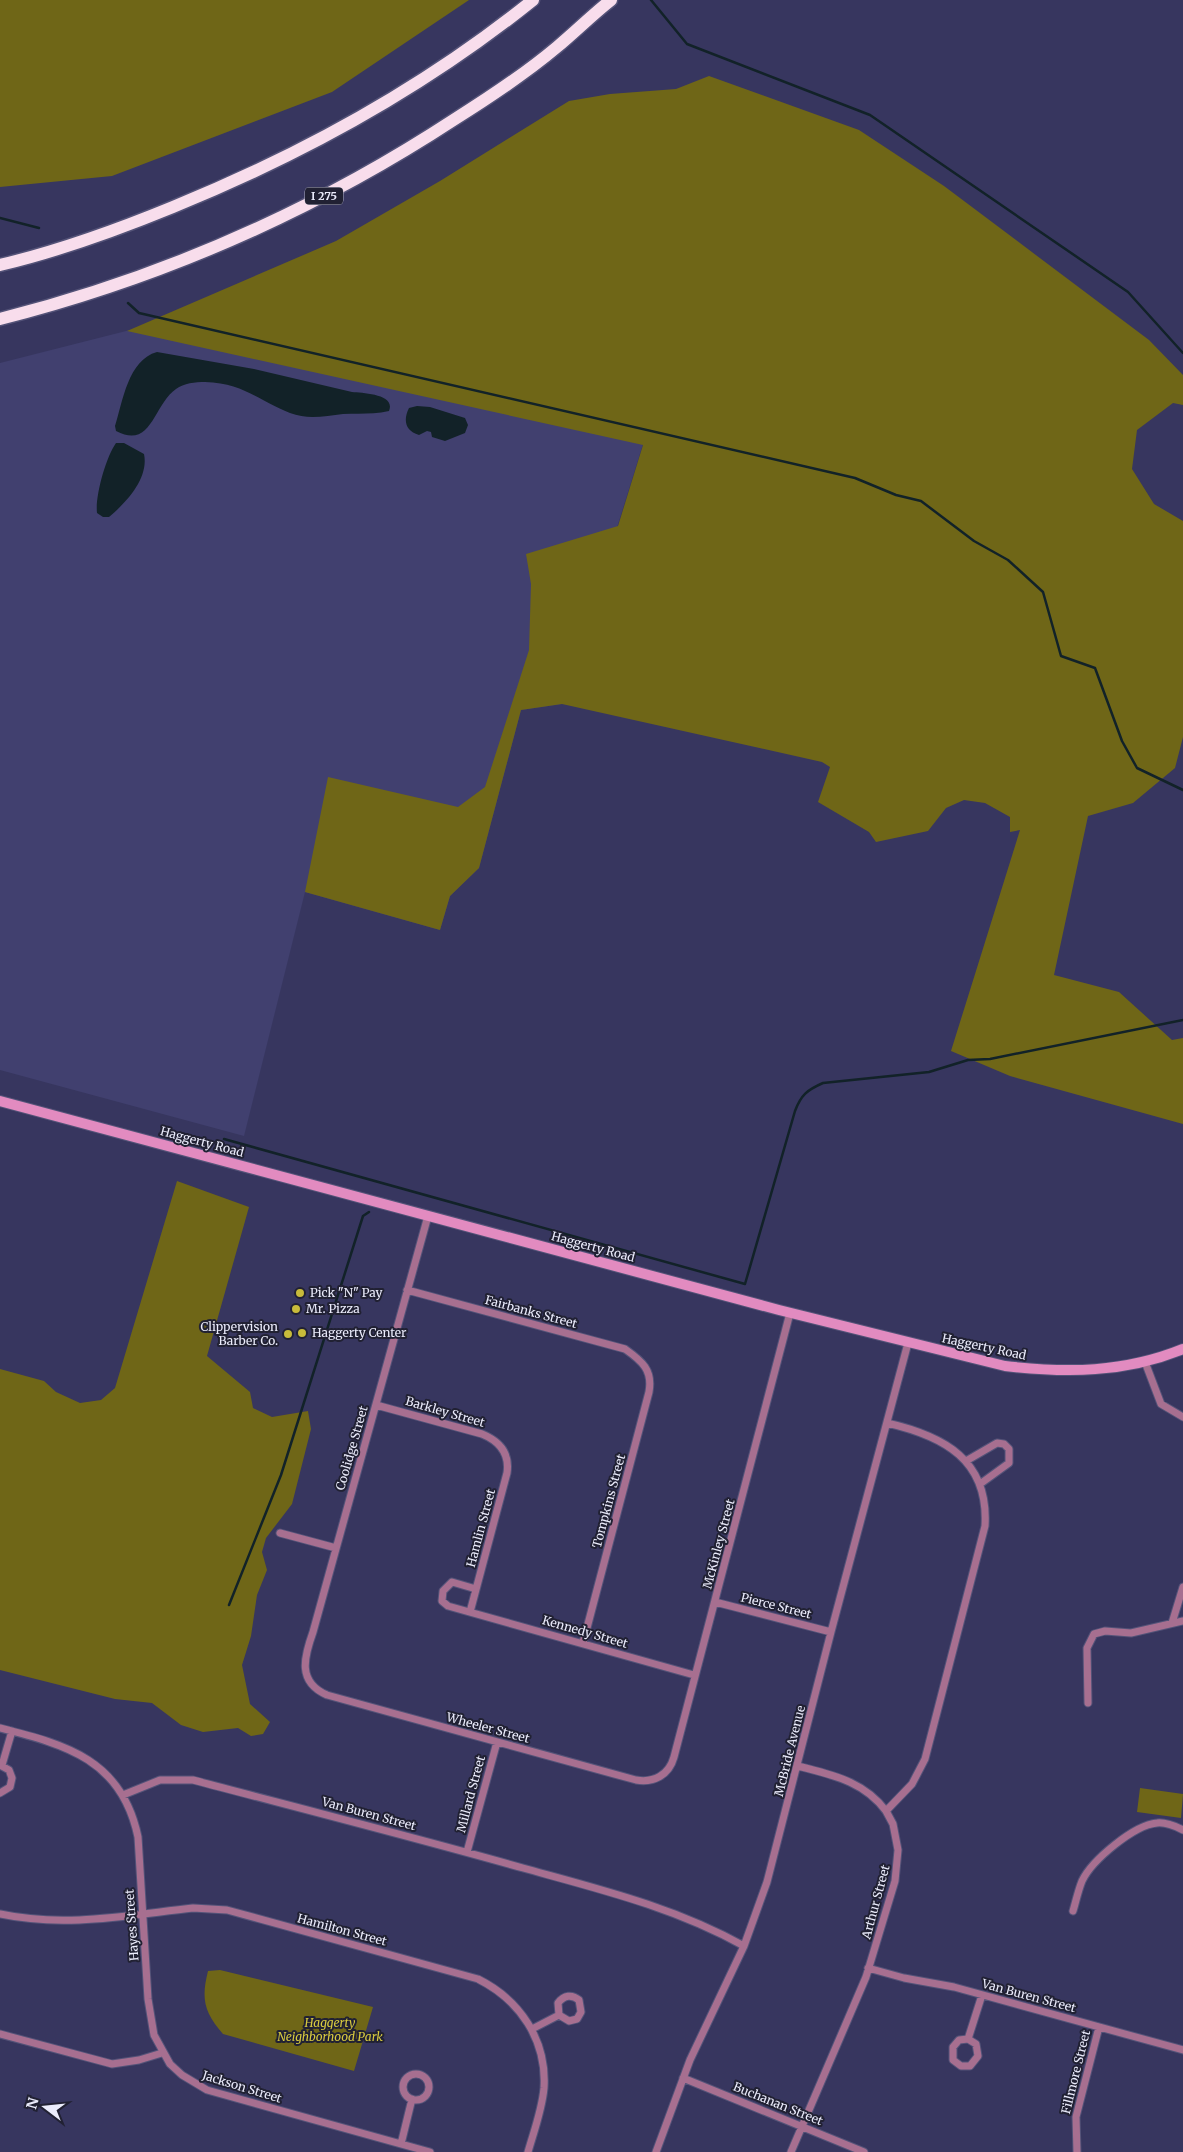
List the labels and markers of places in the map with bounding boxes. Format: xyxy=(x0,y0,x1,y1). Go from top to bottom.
place label: Pick "N" Pay xyxy=(310,1285,382,1300)
marker: Pick "N" Pay xyxy=(294,1287,306,1299)
place label: Mr. Pizza xyxy=(306,1301,360,1316)
marker: Mr. Pizza xyxy=(290,1303,302,1315)
place label: Clippervision Barber Co. xyxy=(200,1319,278,1348)
place label: Haggerty Center xyxy=(312,1325,407,1340)
marker: Haggerty Center xyxy=(296,1327,308,1339)
marker: Clippervision Barber Co. xyxy=(282,1328,294,1340)

